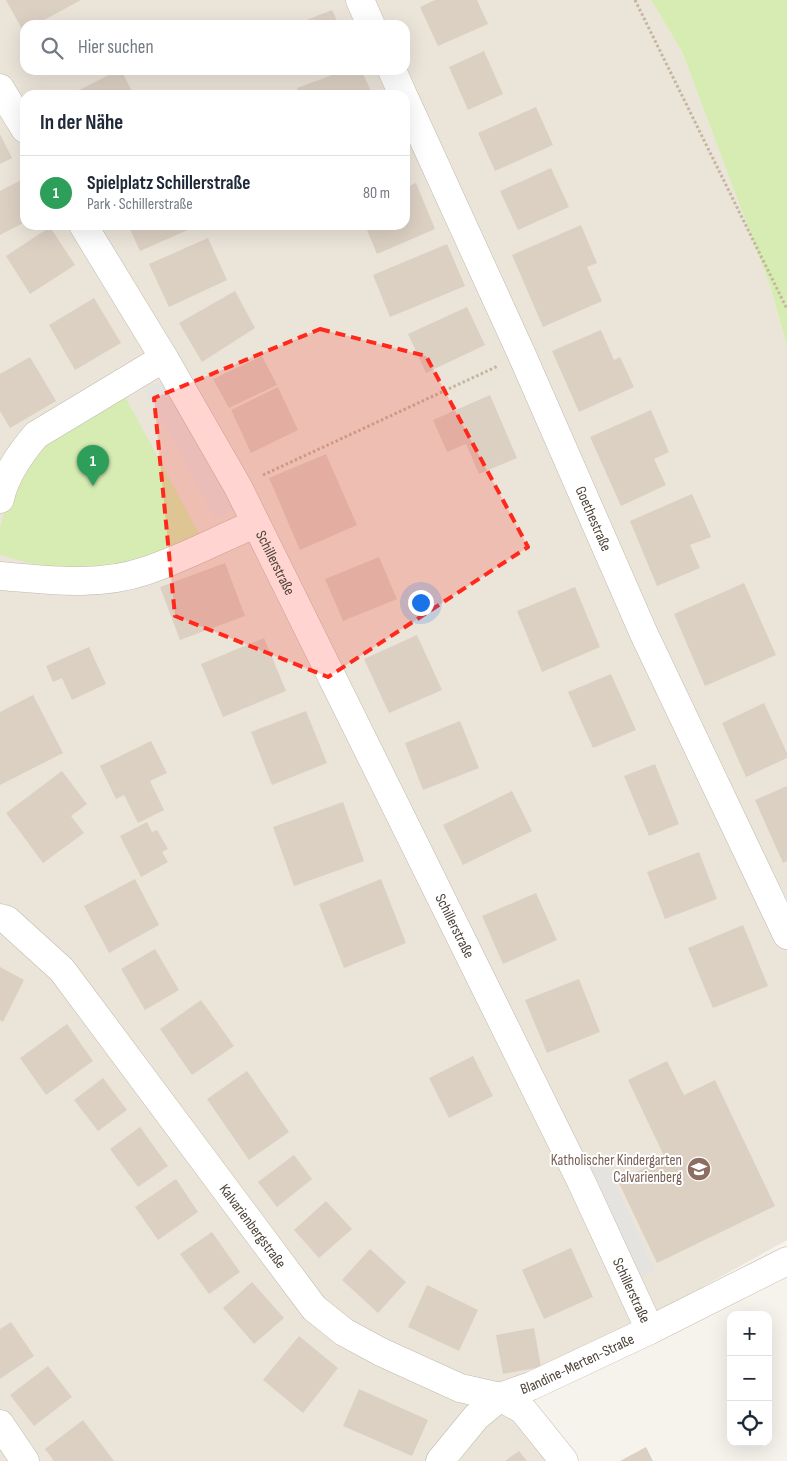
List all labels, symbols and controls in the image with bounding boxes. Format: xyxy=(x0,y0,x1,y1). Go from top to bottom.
search box xyxy=(20,20,410,75)
icon: search xyxy=(38,34,66,62)
text: Hier suchen xyxy=(78,36,154,59)
text: In der Nähe xyxy=(40,110,123,135)
text: Spielplatz Schillerstraße xyxy=(87,172,250,195)
text: 1 xyxy=(53,184,59,203)
text: 80 m xyxy=(363,184,390,203)
text: Park · Schillerstraße xyxy=(87,195,193,214)
pin: 1 xyxy=(77,445,109,486)
street label: Goethestraße xyxy=(571,483,616,554)
street label: Schillerstraße xyxy=(252,527,299,598)
your location xyxy=(408,590,434,616)
street label: Schillerstraße xyxy=(431,890,479,961)
place label: Katholischer Kindergarten Calvarienberg xyxy=(551,1151,682,1187)
school or university icon: Katholischer Kindergarten Calvarienberg xyxy=(686,1156,712,1182)
street label: Kalvarienbergstraße xyxy=(215,1180,291,1272)
street label: Schillerstraße xyxy=(608,1255,655,1326)
map controls xyxy=(727,1311,772,1446)
button: + xyxy=(727,1311,772,1356)
street label: Blandine-Merten-Straße xyxy=(518,1329,637,1399)
button: − xyxy=(727,1356,772,1401)
button: locate xyxy=(727,1401,772,1446)

